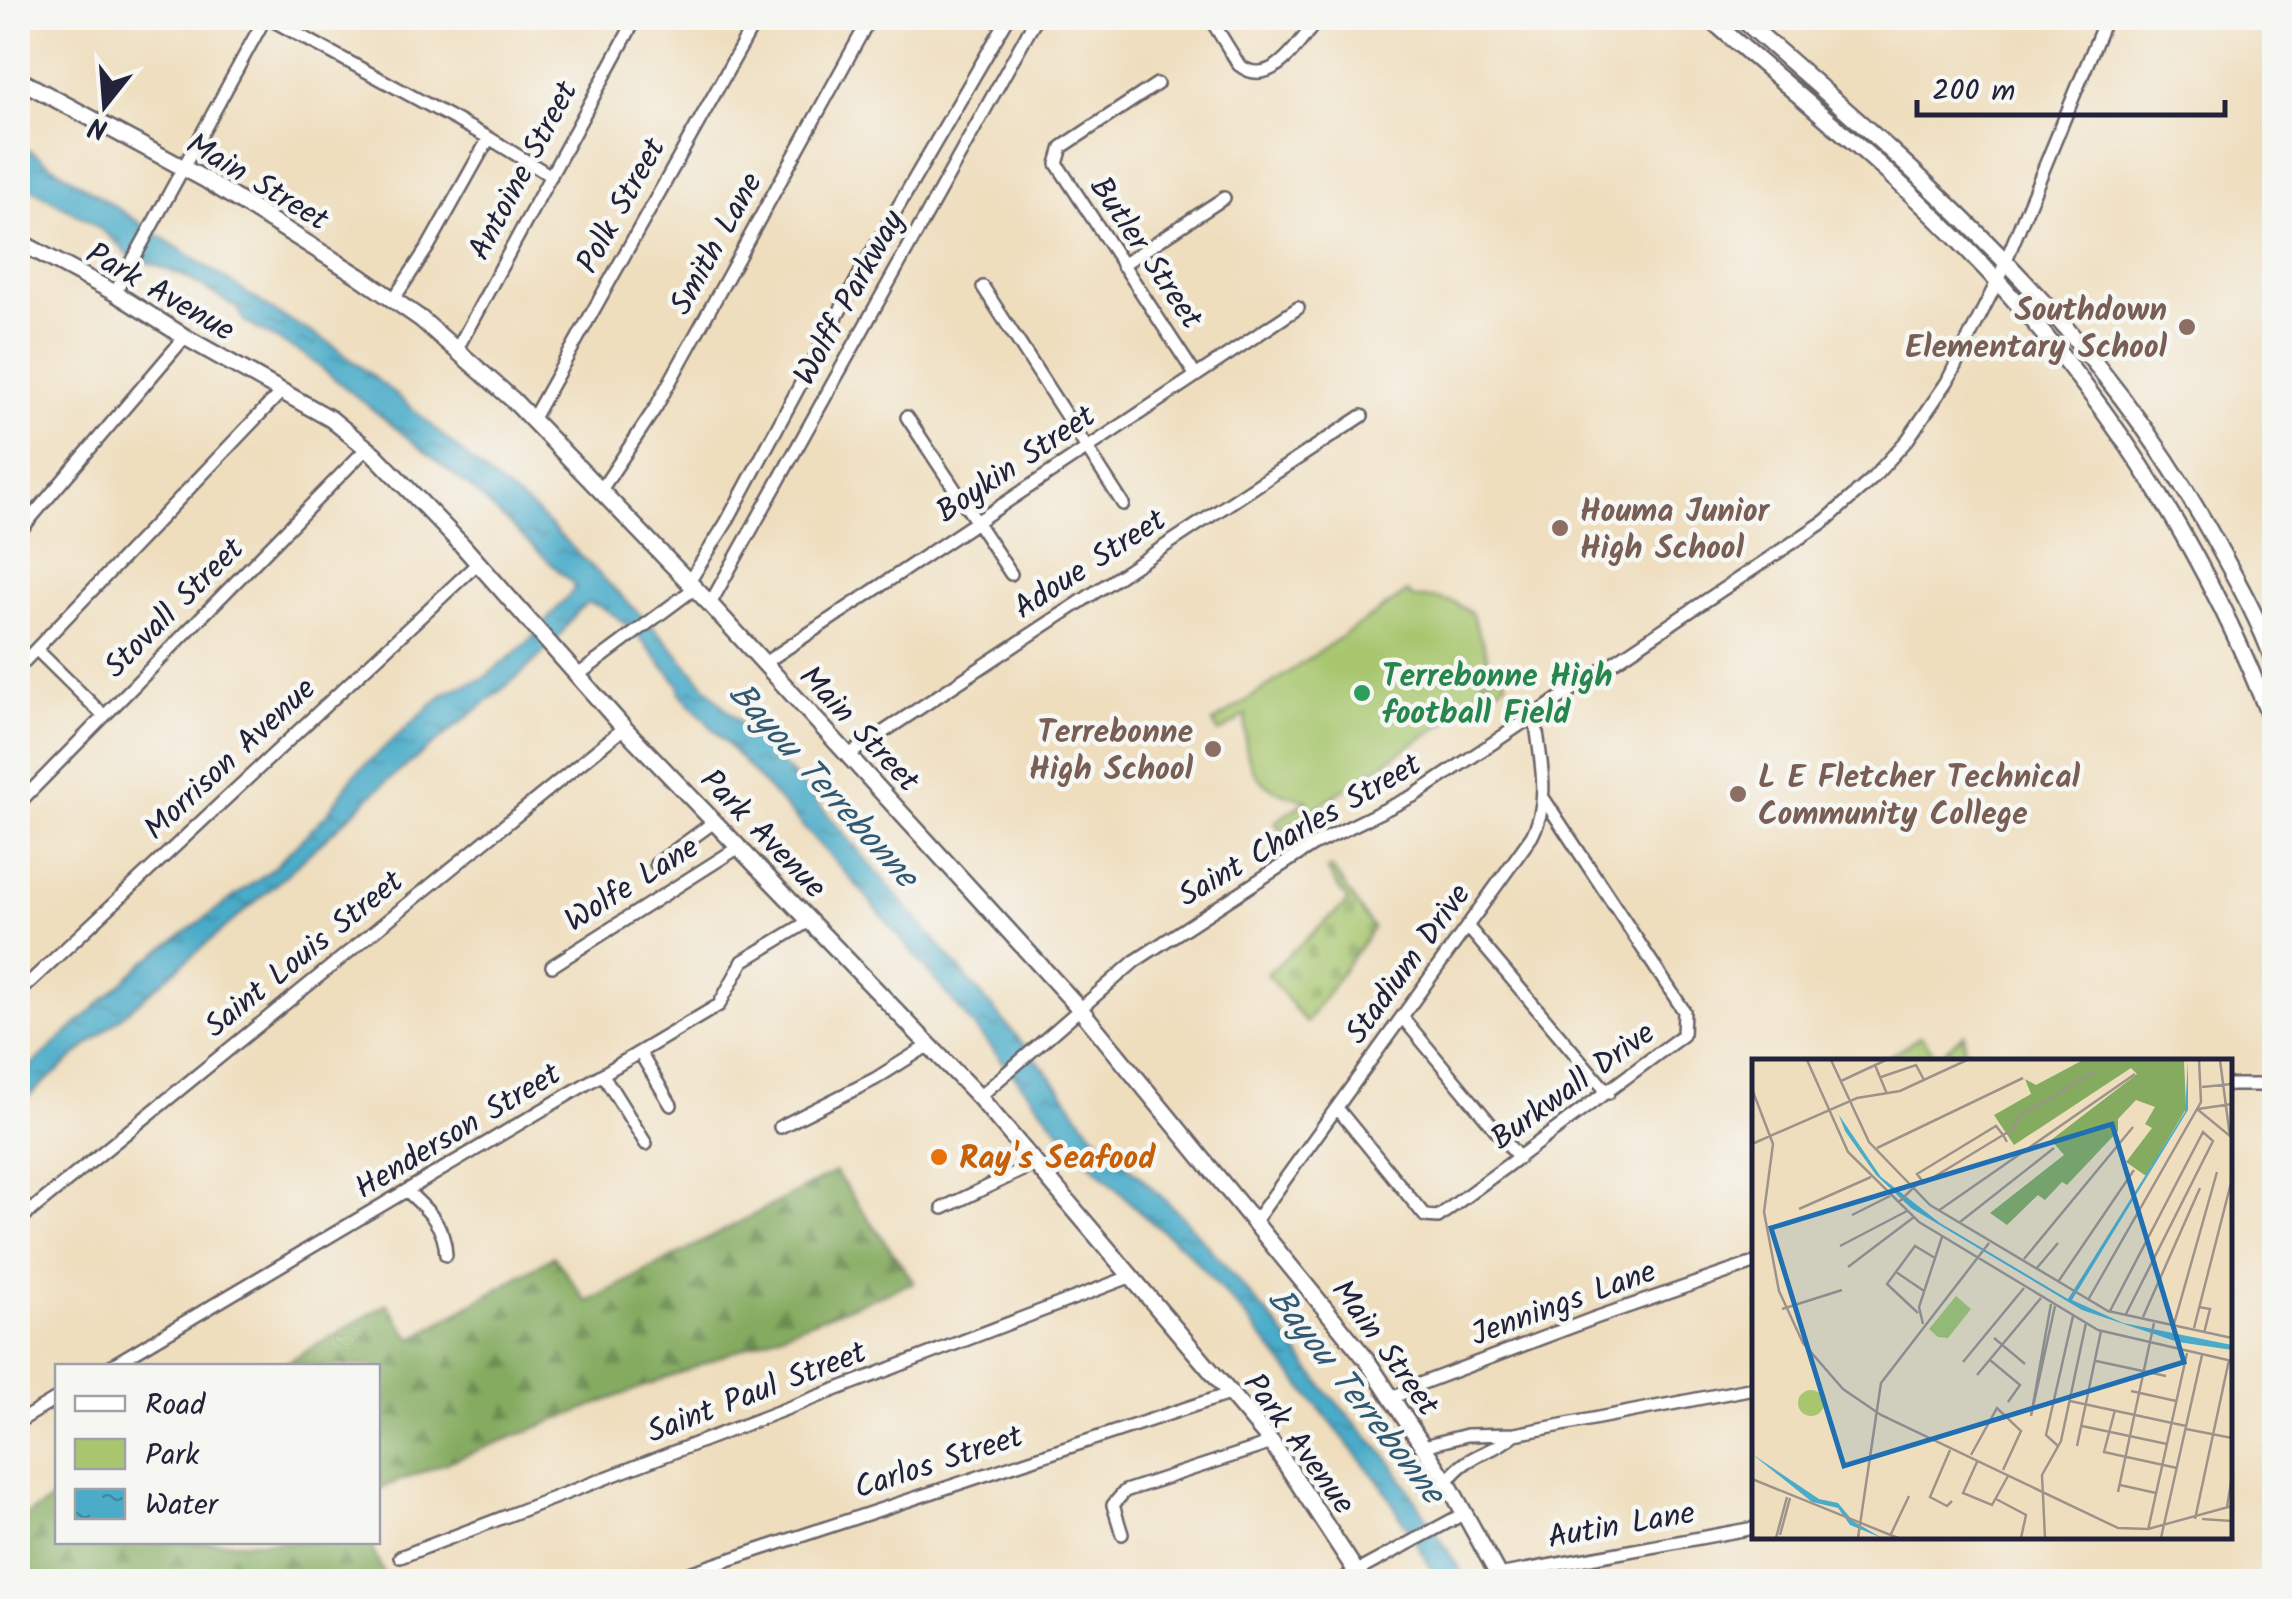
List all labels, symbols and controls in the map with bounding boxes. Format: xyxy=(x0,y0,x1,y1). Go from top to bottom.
north arrow xyxy=(55,55,155,155)
scale bar xyxy=(1917,55,2224,117)
text: 200 m xyxy=(1932,68,2015,116)
street label: Antoine Street xyxy=(456,72,593,270)
text: N xyxy=(83,102,113,151)
street label: Main Street xyxy=(175,120,338,246)
street label: Polk Street xyxy=(564,128,681,284)
street label: Smith Lane xyxy=(657,163,777,325)
street label: Butler Street xyxy=(1075,167,1215,341)
street label: Wolff Parkway xyxy=(781,200,920,395)
street label: Park Avenue xyxy=(76,230,244,357)
place label: Southdown Elementary School xyxy=(1905,286,2167,374)
marker: Southdown Elementary School xyxy=(2176,316,2198,338)
street label: Boykin Street xyxy=(926,392,1107,538)
place label: Houma Junior High School xyxy=(1580,487,1771,575)
street label: Adoue Street xyxy=(1004,496,1178,634)
marker: Houma Junior High School xyxy=(1549,517,1571,539)
street label: Stovall Street xyxy=(92,526,258,691)
place label: Terrebonne High football Field xyxy=(1382,652,1613,740)
street label: Main Street xyxy=(785,654,931,806)
street label: Morrison Avenue xyxy=(133,666,329,854)
water label: Bayou Terrebonne xyxy=(713,670,933,905)
marker: Terrebonne High football Field xyxy=(1351,682,1373,704)
place label: Terrebonne High School xyxy=(1029,708,1193,796)
marker: Terrebonne High School xyxy=(1202,738,1224,760)
street label: Saint Charles Street xyxy=(1169,740,1432,922)
place label: L E Fletcher Technical Community College xyxy=(1758,753,2081,841)
street label: Park Avenue xyxy=(687,758,838,912)
marker: L E Fletcher Technical Community College xyxy=(1727,783,1749,805)
street label: Wolfe Lane xyxy=(555,824,710,947)
street label: Saint Louis Street xyxy=(194,858,416,1052)
street label: Stadium Drive xyxy=(1333,873,1485,1056)
street label: Burkwall Drive xyxy=(1480,1010,1667,1164)
street label: Henderson Street xyxy=(345,1050,572,1214)
inset map xyxy=(1752,1059,2232,1539)
place label: Ray's Seafood xyxy=(959,1134,1156,1185)
marker: Ray's Seafood xyxy=(928,1146,950,1168)
street label: Jennings Lane xyxy=(1464,1247,1664,1361)
street label: Main Street xyxy=(1317,1269,1452,1428)
water label: Bayou Terrebonne xyxy=(1252,1276,1460,1520)
street label: Saint Paul Street xyxy=(640,1328,875,1459)
street label: Park Avenue xyxy=(1229,1363,1367,1526)
legend xyxy=(55,1364,380,1544)
text: Road xyxy=(145,1382,206,1430)
street label: Carlos Street xyxy=(848,1412,1030,1515)
text: Park xyxy=(145,1432,200,1480)
text: Water xyxy=(145,1482,220,1530)
street label: Autin Lane xyxy=(1544,1488,1699,1564)

